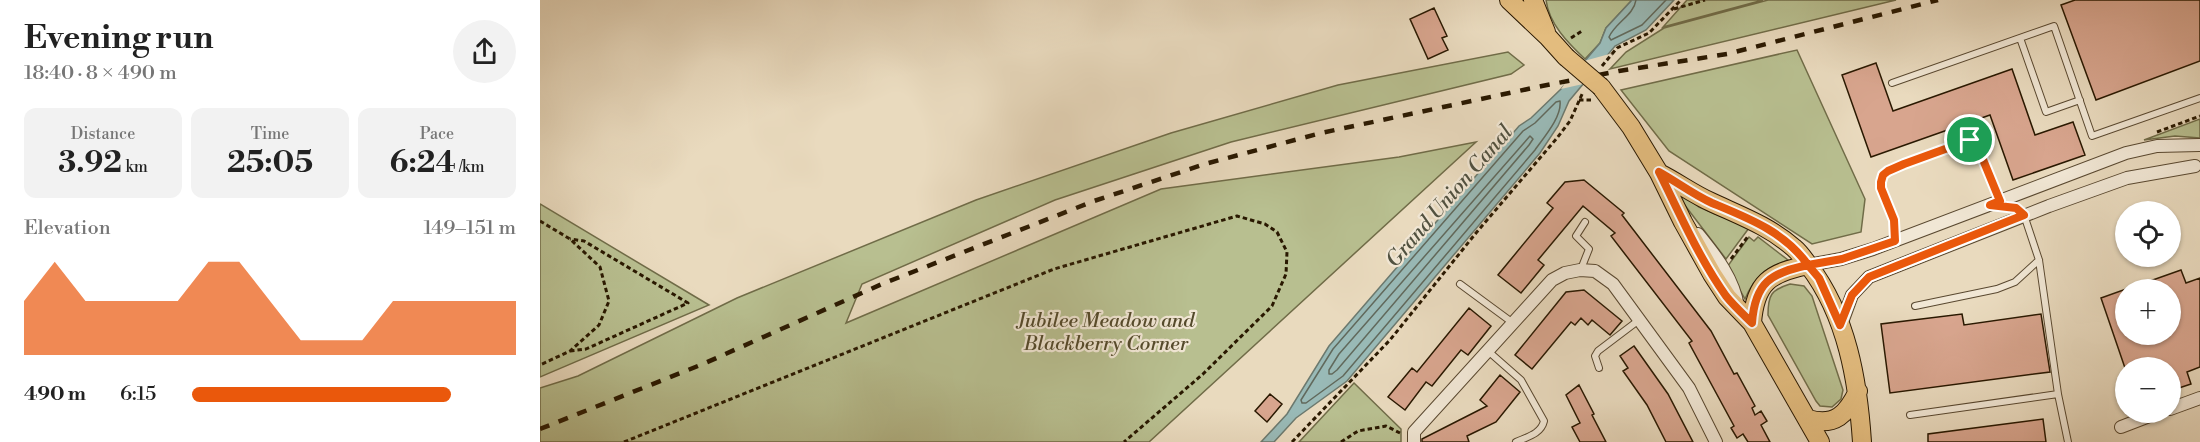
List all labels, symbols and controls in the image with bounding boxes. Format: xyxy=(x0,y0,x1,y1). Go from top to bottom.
text: Evening run xyxy=(24,18,213,59)
button: share xyxy=(453,20,516,83)
text: 18:40 · 8 × 490 m xyxy=(24,61,177,86)
pin xyxy=(1944,114,1995,165)
water label: Grand Union Canal xyxy=(1381,120,1519,273)
icon: arrive xyxy=(1953,123,1986,156)
text: Distance xyxy=(71,124,135,144)
text: Time xyxy=(251,124,289,144)
text: Pace xyxy=(420,124,454,144)
text: 3.92 xyxy=(58,144,122,182)
text: 25:05 xyxy=(227,144,313,182)
text: 6:24 xyxy=(390,144,456,182)
text: km xyxy=(122,157,148,177)
text: /km xyxy=(456,157,484,177)
map controls xyxy=(2115,201,2181,423)
button: locate xyxy=(2115,201,2181,267)
text: Elevation xyxy=(24,216,111,241)
text: 149–151 m xyxy=(424,216,516,241)
button: + xyxy=(2115,279,2181,345)
park label: Jubilee Meadow and Blackberry Corner xyxy=(1016,309,1195,357)
button: − xyxy=(2115,357,2181,423)
text: 490 m xyxy=(24,382,86,407)
text: 6:15 xyxy=(120,382,156,407)

